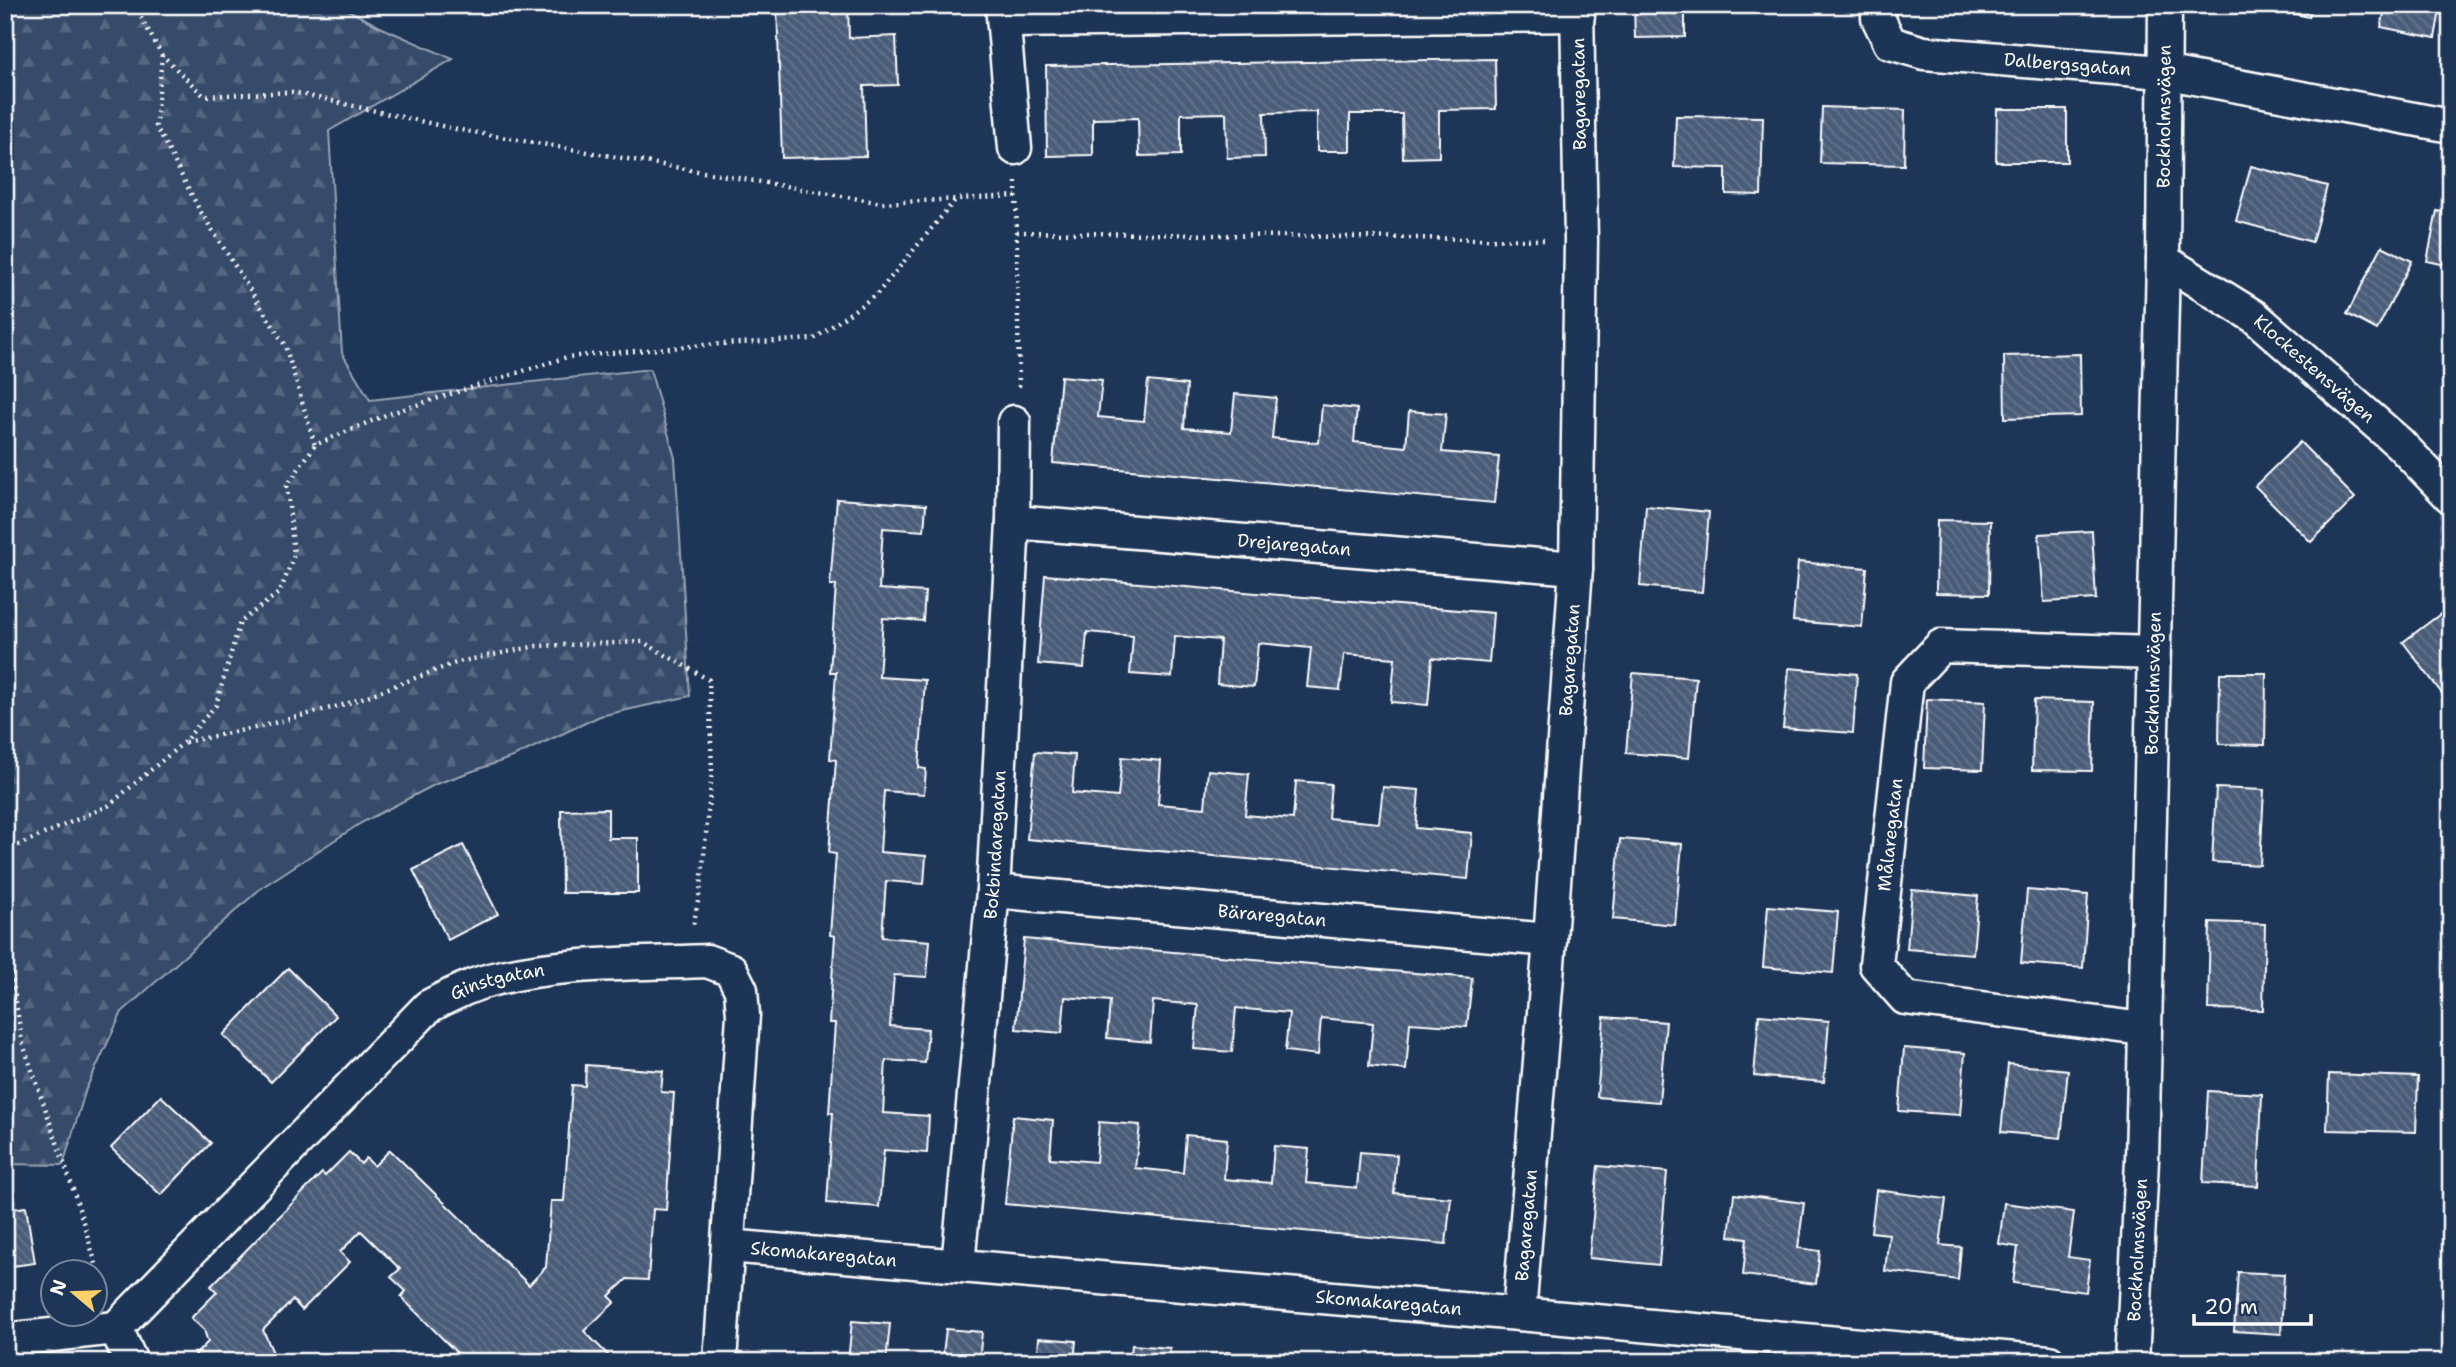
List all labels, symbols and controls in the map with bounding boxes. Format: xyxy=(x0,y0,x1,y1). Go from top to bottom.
street label: Bagaregatan xyxy=(1566,38,1592,150)
street label: Bockholmsvägen xyxy=(2152,45,2177,188)
street label: Dalbergsgatan xyxy=(2003,47,2132,81)
street label: Klockestensvägen xyxy=(2249,309,2380,428)
street label: Drejaregatan xyxy=(1236,528,1352,562)
street label: Bagaregatan xyxy=(1554,603,1585,717)
street label: Bockholmsvägen xyxy=(2139,611,2167,755)
street label: Bokbindaregatan xyxy=(978,770,1012,920)
street label: Målaregatan xyxy=(1872,777,1908,893)
street label: Bäraregatan xyxy=(1217,899,1327,932)
street label: Ginstgatan xyxy=(446,958,546,1006)
street label: Bagaregatan xyxy=(1510,1168,1543,1282)
street label: Bockholmsvägen xyxy=(2122,1178,2153,1322)
street label: Skomakaregatan xyxy=(749,1236,898,1272)
north arrow xyxy=(38,1258,108,1328)
text: N xyxy=(44,1276,73,1299)
scale bar xyxy=(2194,1283,2311,1327)
street label: Skomakaregatan xyxy=(1314,1285,1463,1321)
text: 20 m xyxy=(2204,1293,2258,1321)

